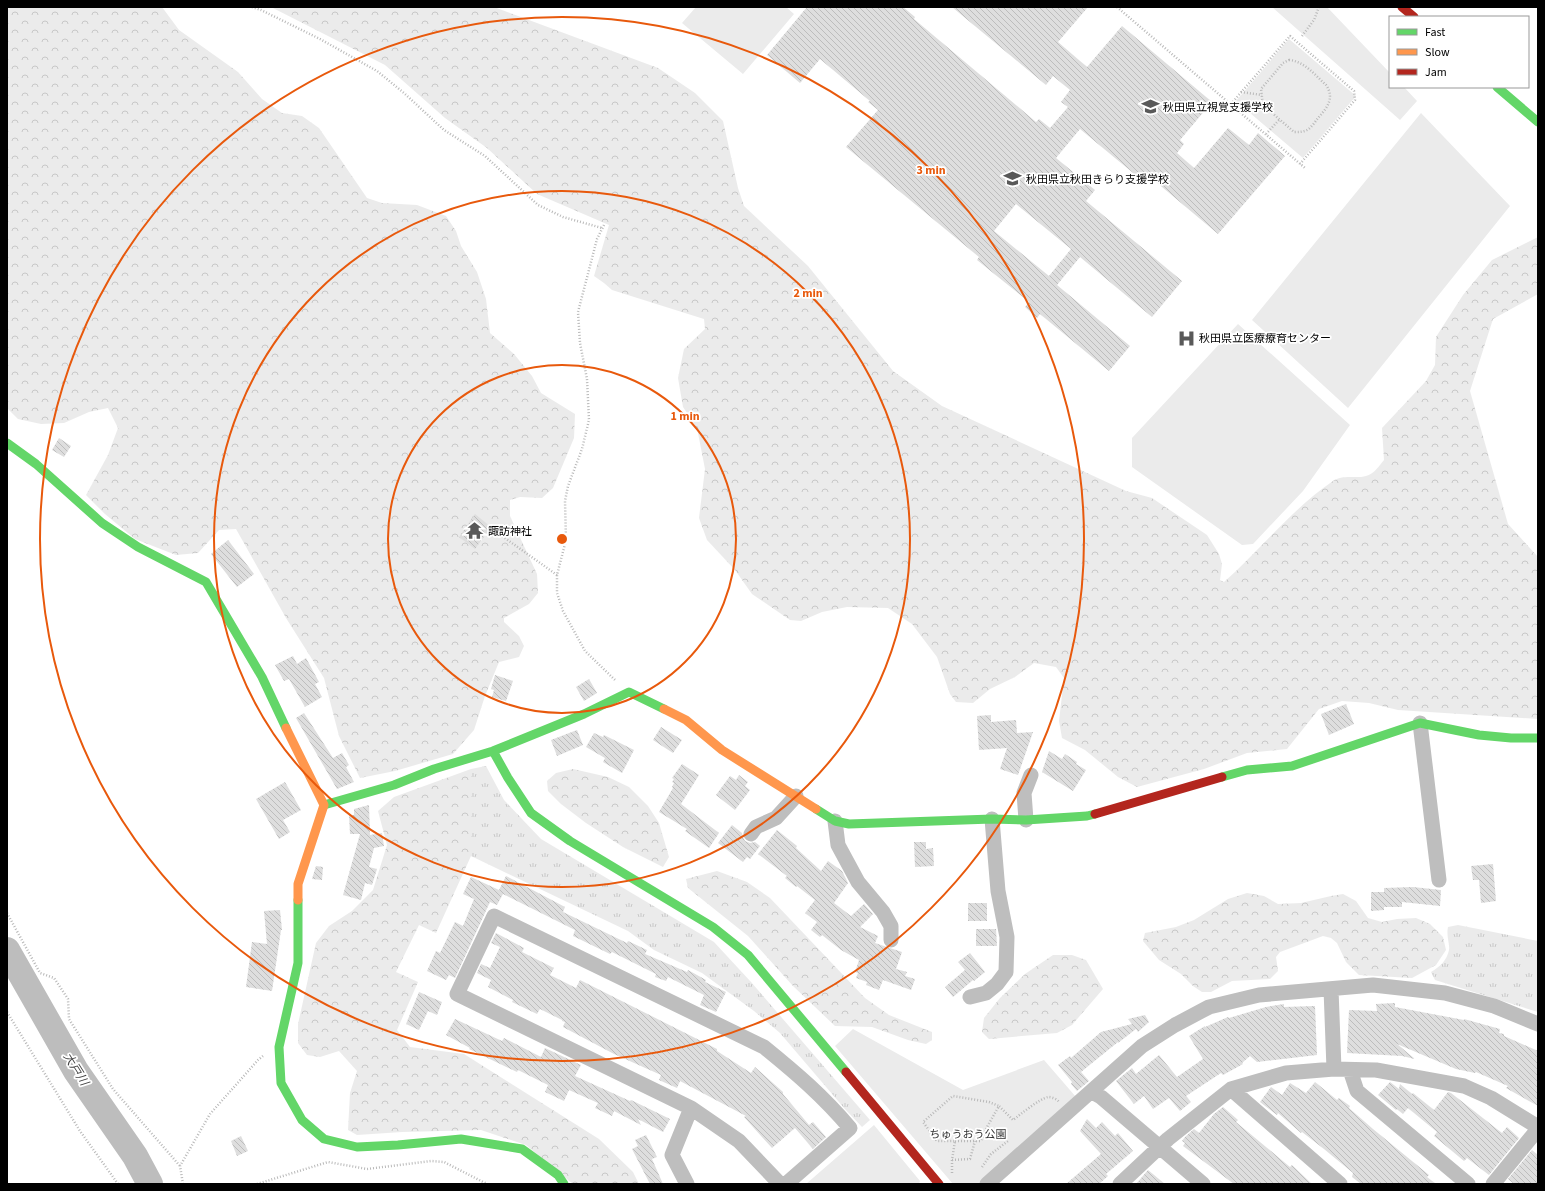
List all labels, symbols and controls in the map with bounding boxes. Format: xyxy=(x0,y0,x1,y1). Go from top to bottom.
legend xyxy=(1389,16,1529,88)
text: Fast xyxy=(1425,24,1445,41)
text: Slow xyxy=(1425,44,1450,61)
text: Jam xyxy=(1425,64,1447,81)
school or university icon: 秋田県立視覚支援学校 xyxy=(1140,97,1160,117)
place label: 秋田県立視覚支援学校 xyxy=(1163,100,1273,115)
text: 3 min xyxy=(916,162,946,179)
school or university icon: 秋田県立秋田きらり支援学校 xyxy=(1003,169,1023,189)
place label: 秋田県立秋田きらり支援学校 xyxy=(1026,172,1169,187)
text: 2 min xyxy=(793,285,823,302)
hospital icon: 秋田県立医療療育センター xyxy=(1176,328,1196,348)
place label: 秋田県立医療療育センター xyxy=(1199,331,1331,346)
text: 1 min xyxy=(670,408,700,425)
temple icon: 諏訪神社 xyxy=(465,521,485,541)
place label: 諏訪神社 xyxy=(488,524,532,539)
centre of rings xyxy=(555,532,569,546)
water label: 大戸川 xyxy=(59,1049,93,1091)
park label: ちゅうおう公園 xyxy=(930,1127,1007,1142)

